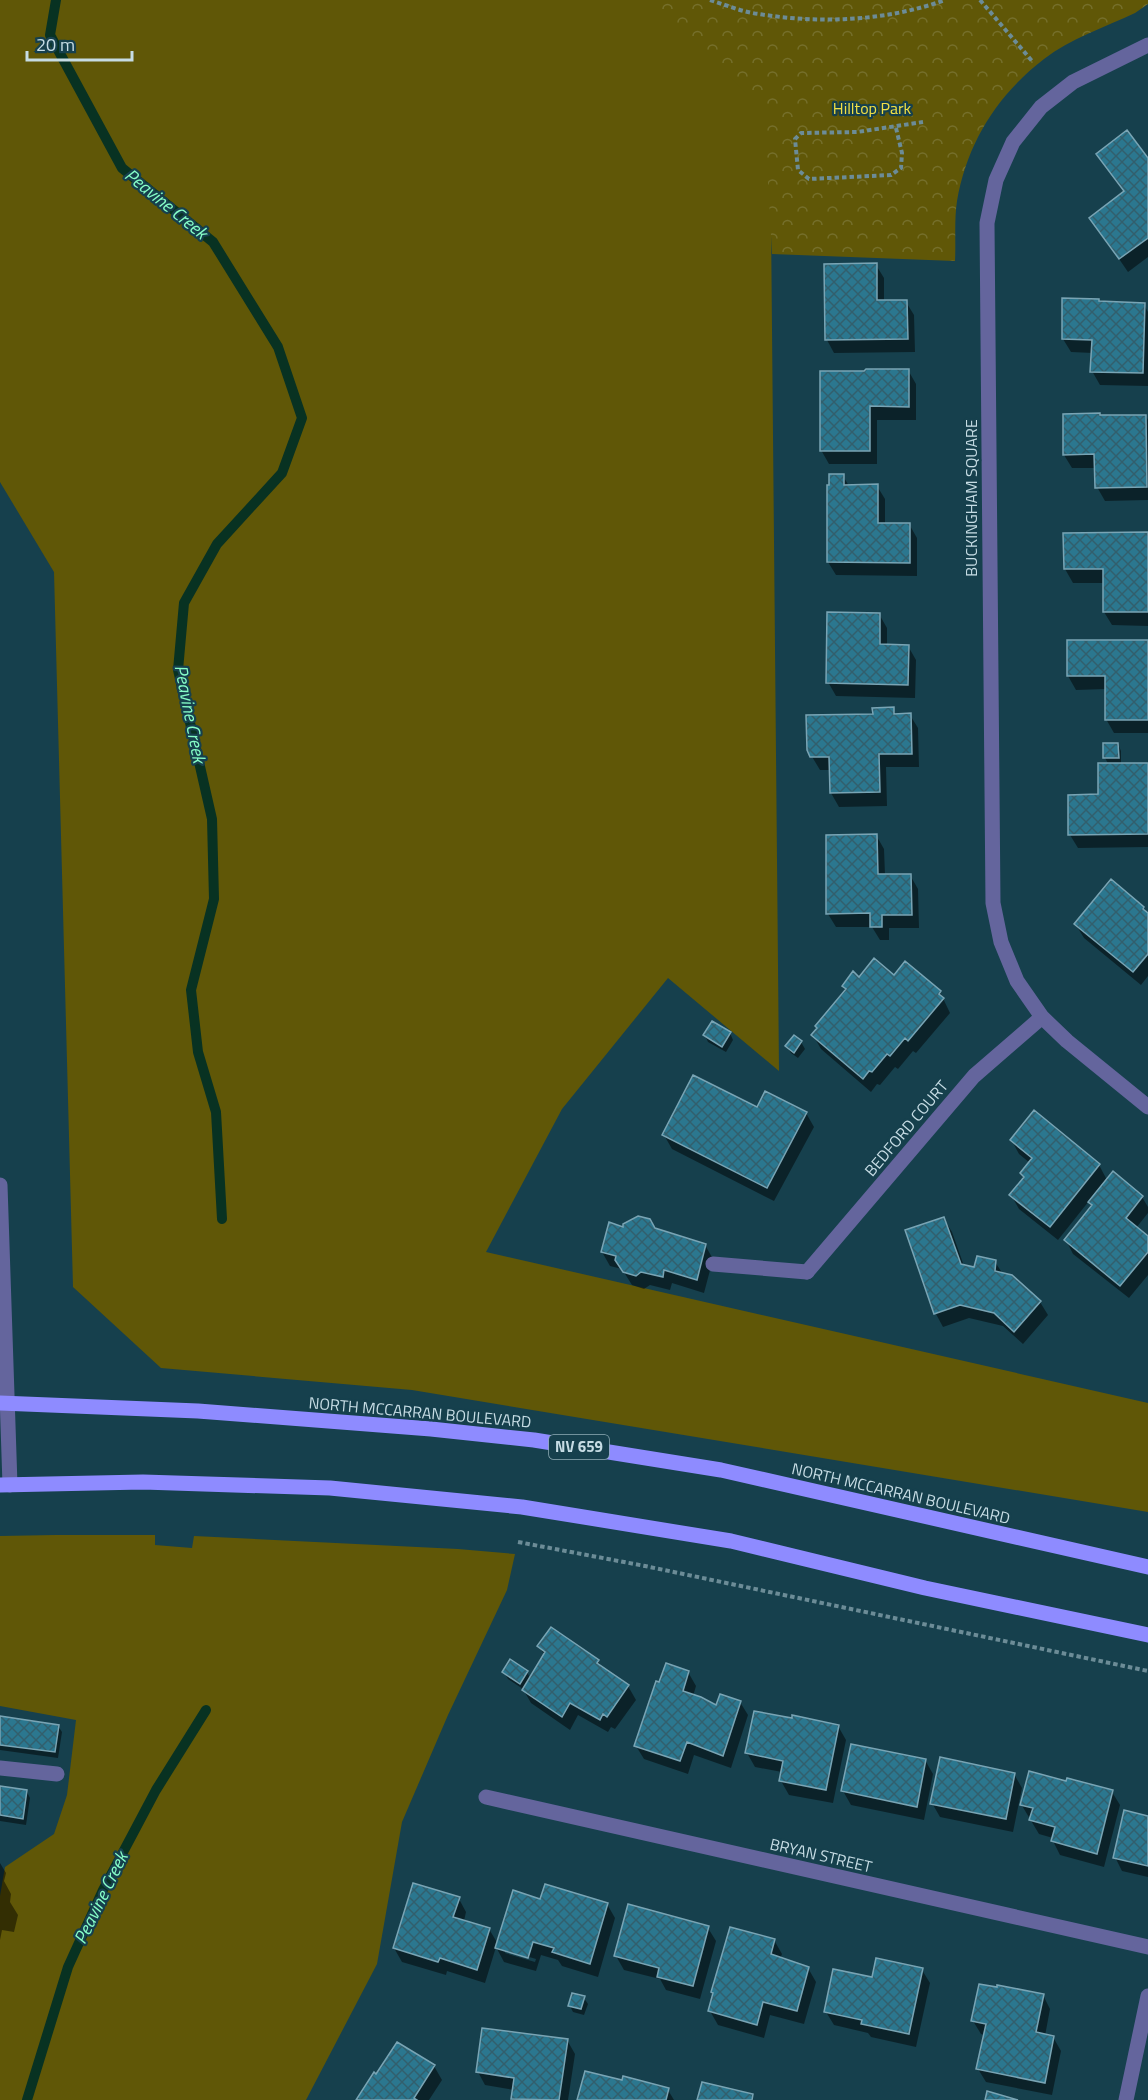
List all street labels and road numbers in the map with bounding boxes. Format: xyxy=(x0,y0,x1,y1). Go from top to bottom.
street label: BUCKINGHAM SQUARE xyxy=(959,419,983,577)
street label: BEDFORD COURT xyxy=(859,1074,954,1181)
street label: NORTH MCCARRAN BOULEVARD xyxy=(308,1390,532,1434)
road number: NV 659 xyxy=(549,1435,609,1459)
street label: NORTH MCCARRAN BOULEVARD xyxy=(789,1456,1013,1530)
street label: BRYAN STREET xyxy=(768,1832,875,1879)

